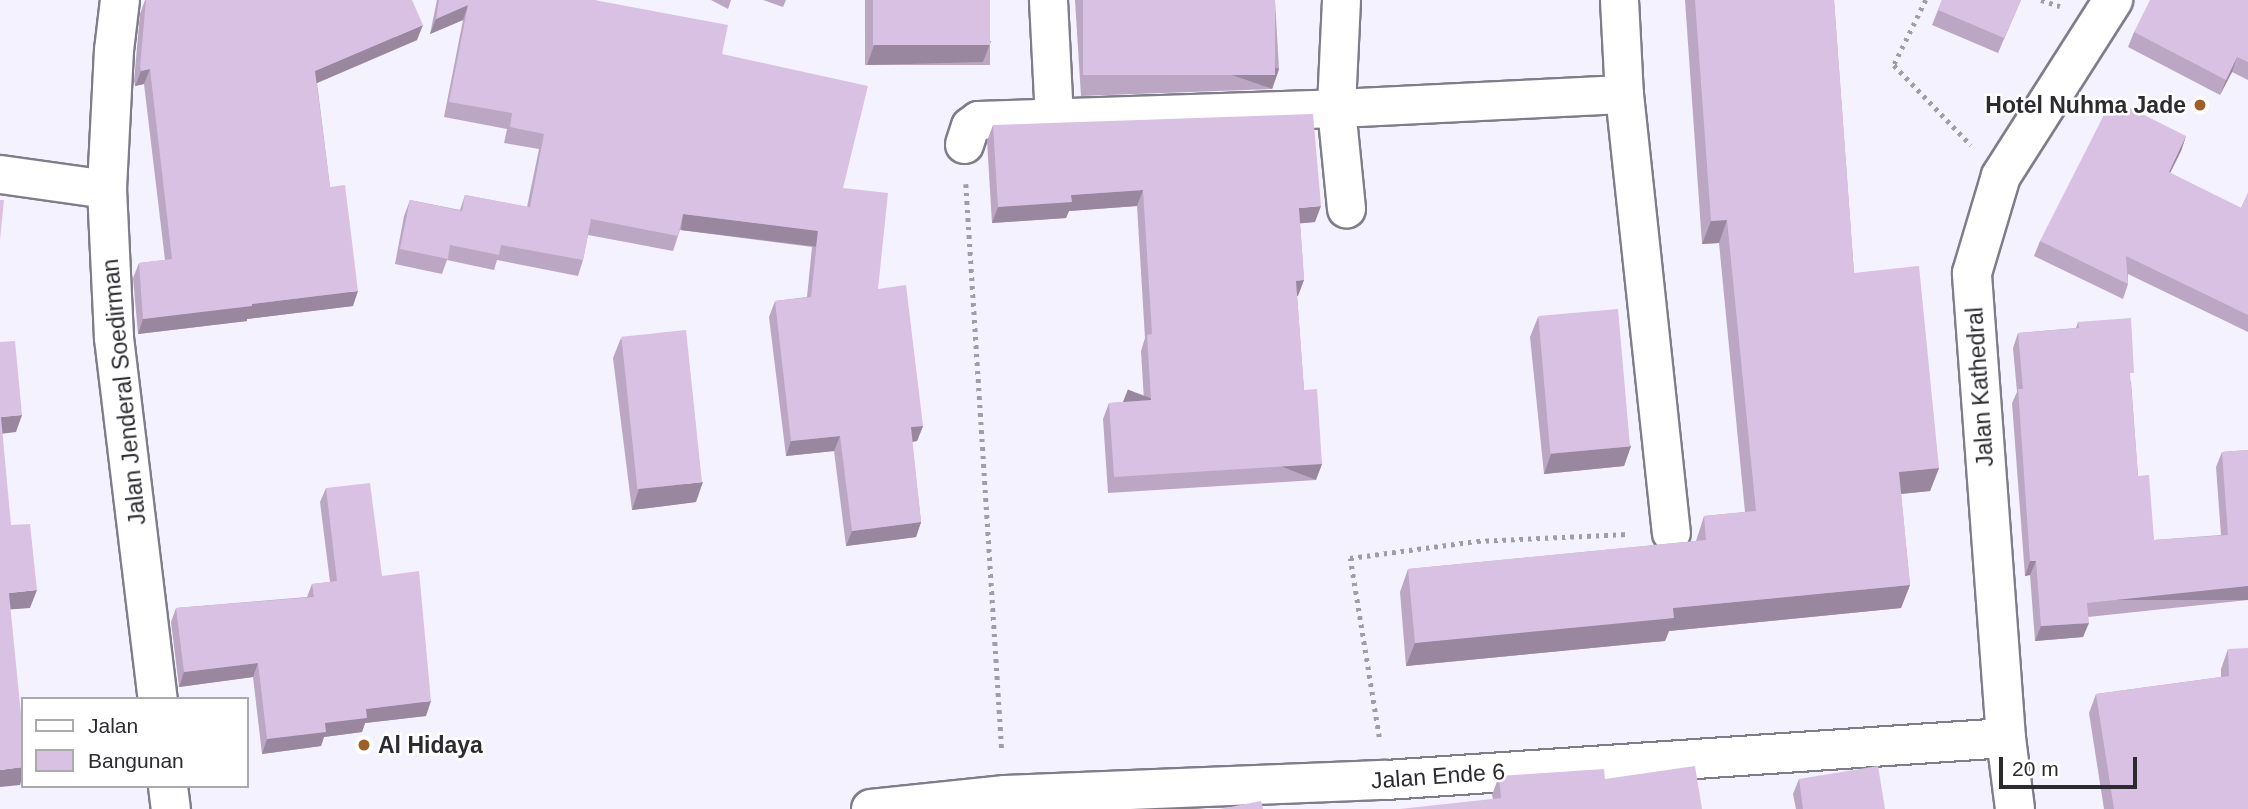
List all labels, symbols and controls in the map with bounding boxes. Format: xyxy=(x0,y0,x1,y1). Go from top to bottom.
place label: Hotel Nuhma Jade xyxy=(1985,91,2186,119)
marker: Hotel Nuhma Jade xyxy=(2192,97,2208,113)
street label: Jalan Jenderal Soedirman xyxy=(96,258,152,526)
street label: Jalan Kathedral xyxy=(1961,306,1999,468)
legend xyxy=(21,697,248,788)
text: Jalan xyxy=(88,714,138,737)
place label: Al Hidaya xyxy=(378,731,483,759)
marker: Al Hidaya xyxy=(356,737,372,753)
scale bar xyxy=(2003,742,2141,786)
text: Bangunan xyxy=(88,749,184,772)
text: 20 m xyxy=(2012,757,2059,780)
street label: Jalan Ende 6 xyxy=(1370,758,1506,794)

